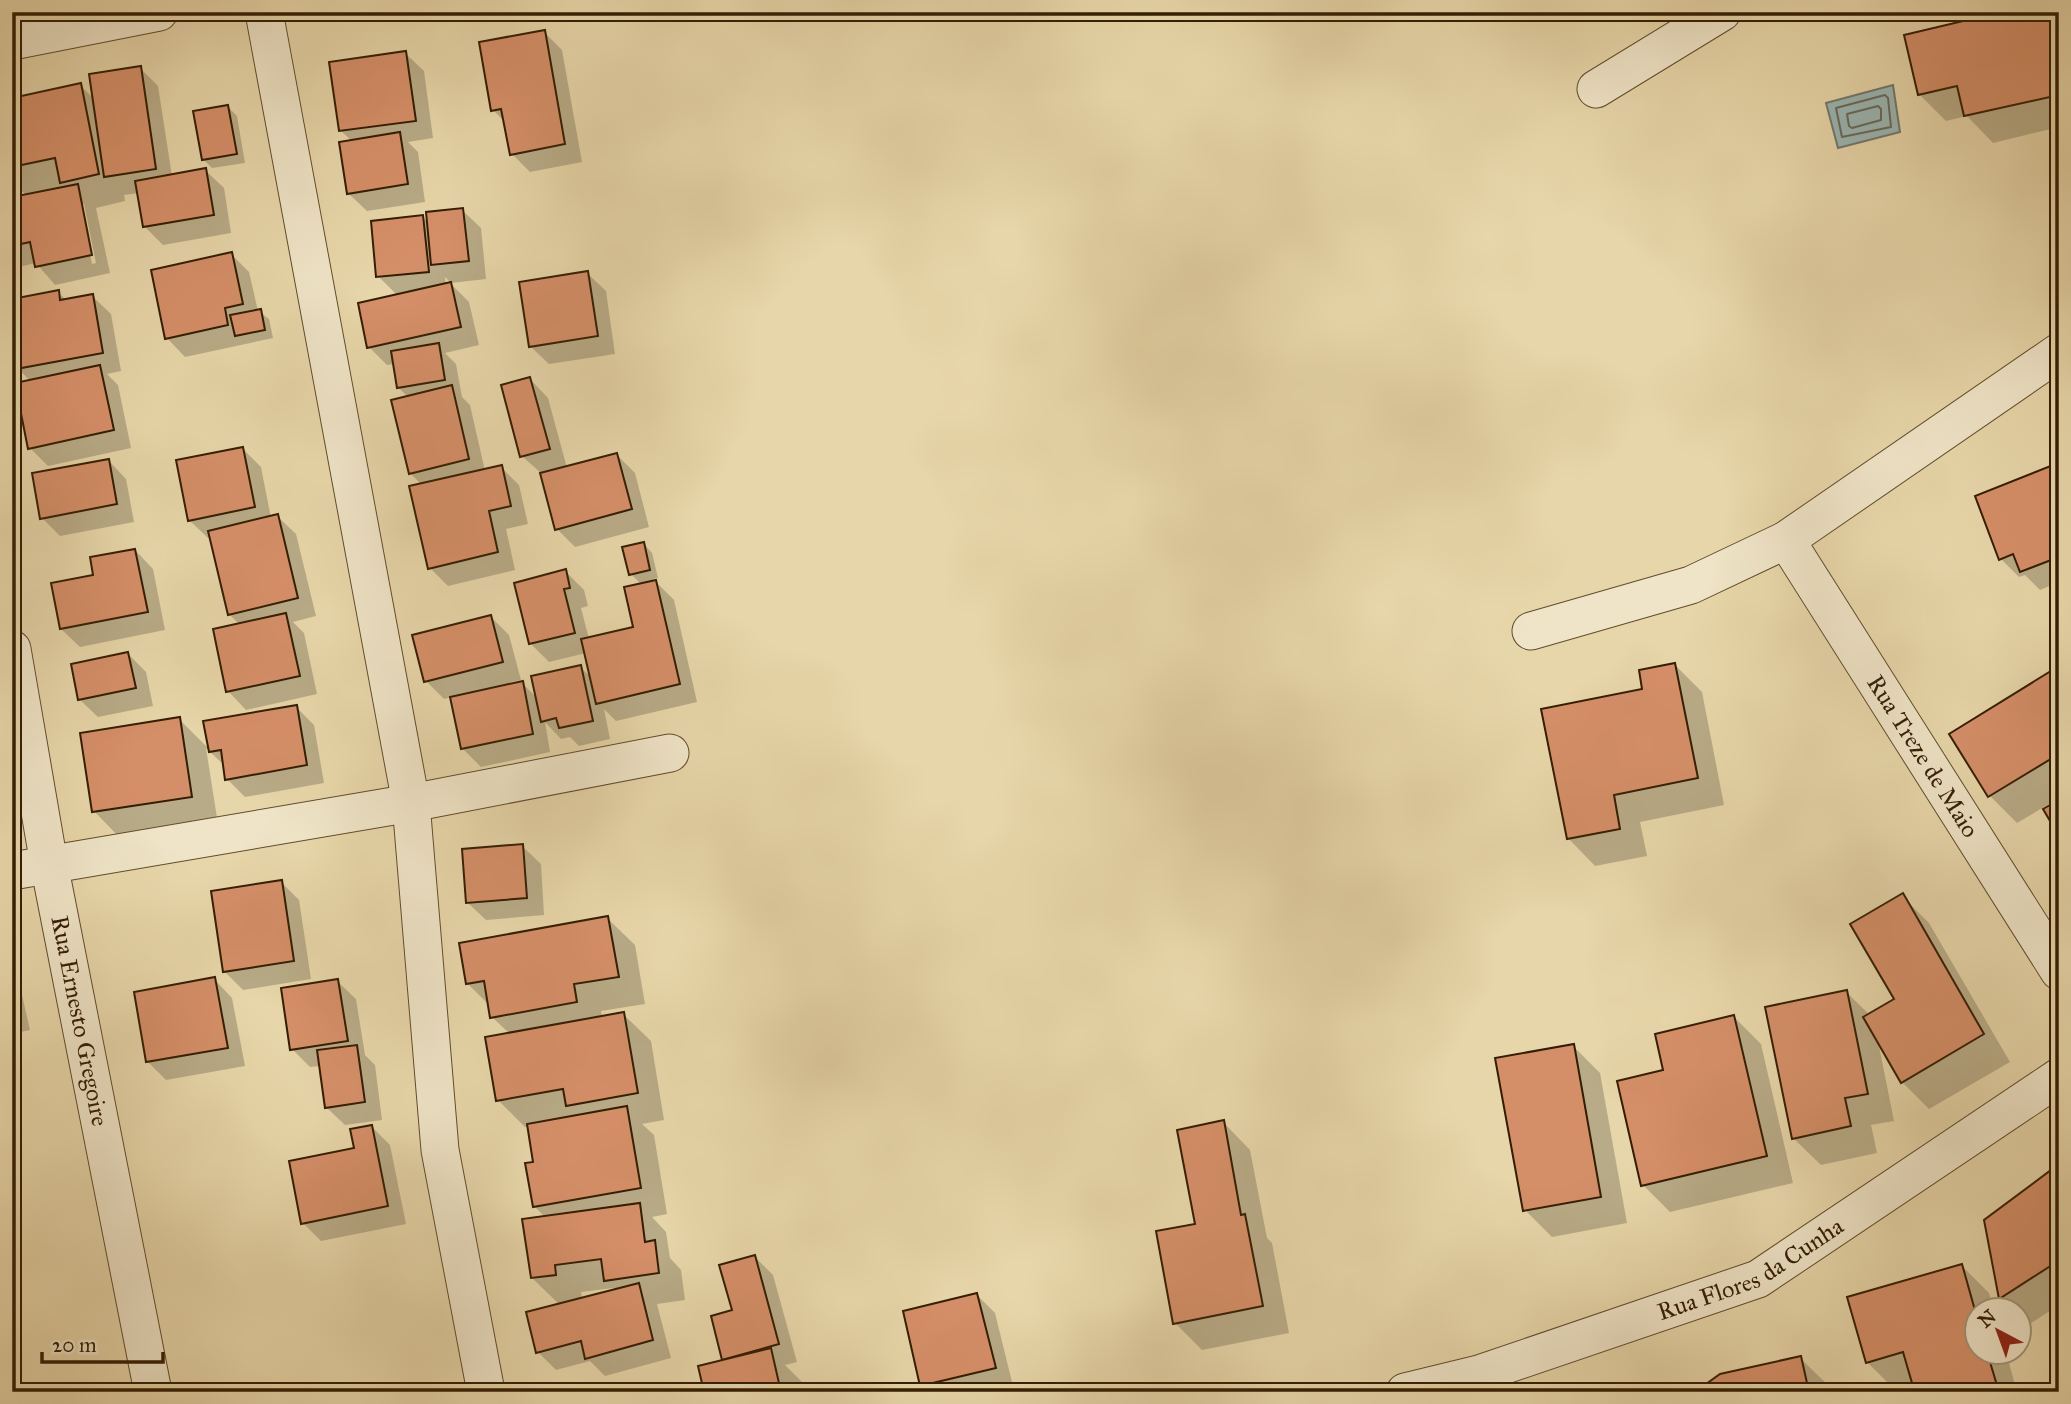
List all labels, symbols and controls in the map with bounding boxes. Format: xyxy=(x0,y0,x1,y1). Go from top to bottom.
street label: Rua Treze de Maio xyxy=(1860,669,1986,843)
street label: Rua Ernesto Gregoire xyxy=(44,913,115,1129)
street label: Rua Flores da Cunha xyxy=(1653,1211,1850,1327)
north arrow xyxy=(1962,1296,2032,1366)
text: N xyxy=(1974,1305,2001,1333)
scale bar xyxy=(42,1320,163,1364)
text: 20 m xyxy=(52,1332,97,1358)

